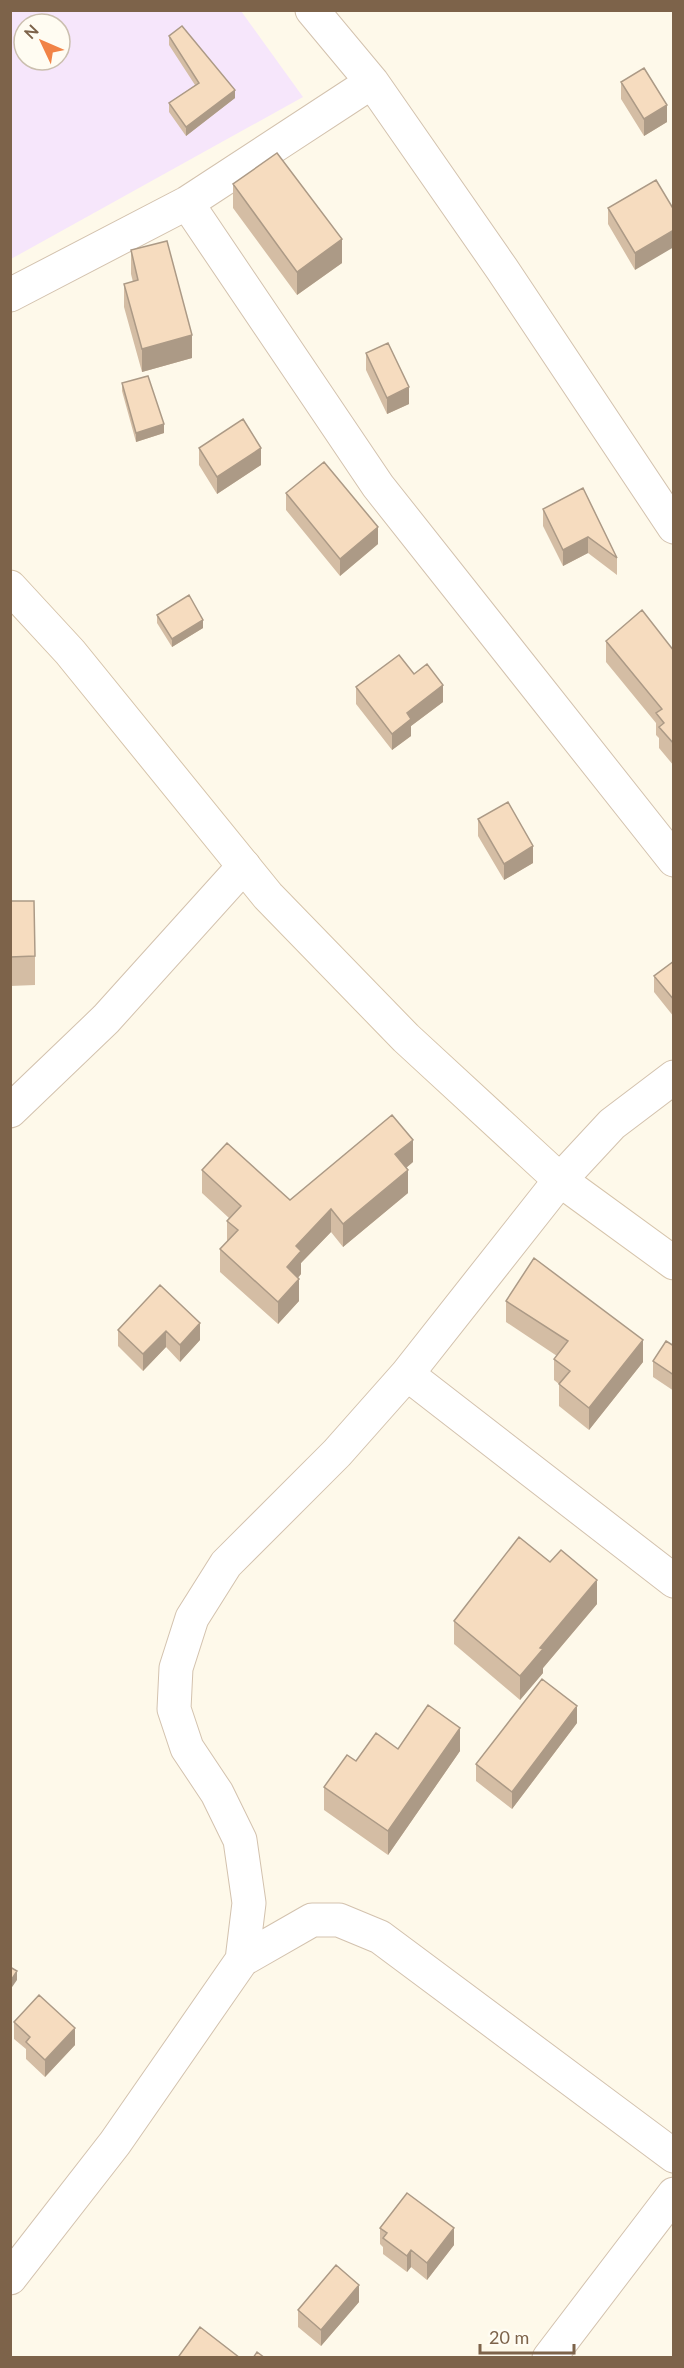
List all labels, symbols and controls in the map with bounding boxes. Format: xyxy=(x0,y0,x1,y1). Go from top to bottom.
north arrow xyxy=(12,12,72,72)
text: N xyxy=(20,20,42,42)
scale bar xyxy=(480,2317,574,2355)
text: 20 m xyxy=(489,2326,529,2348)

